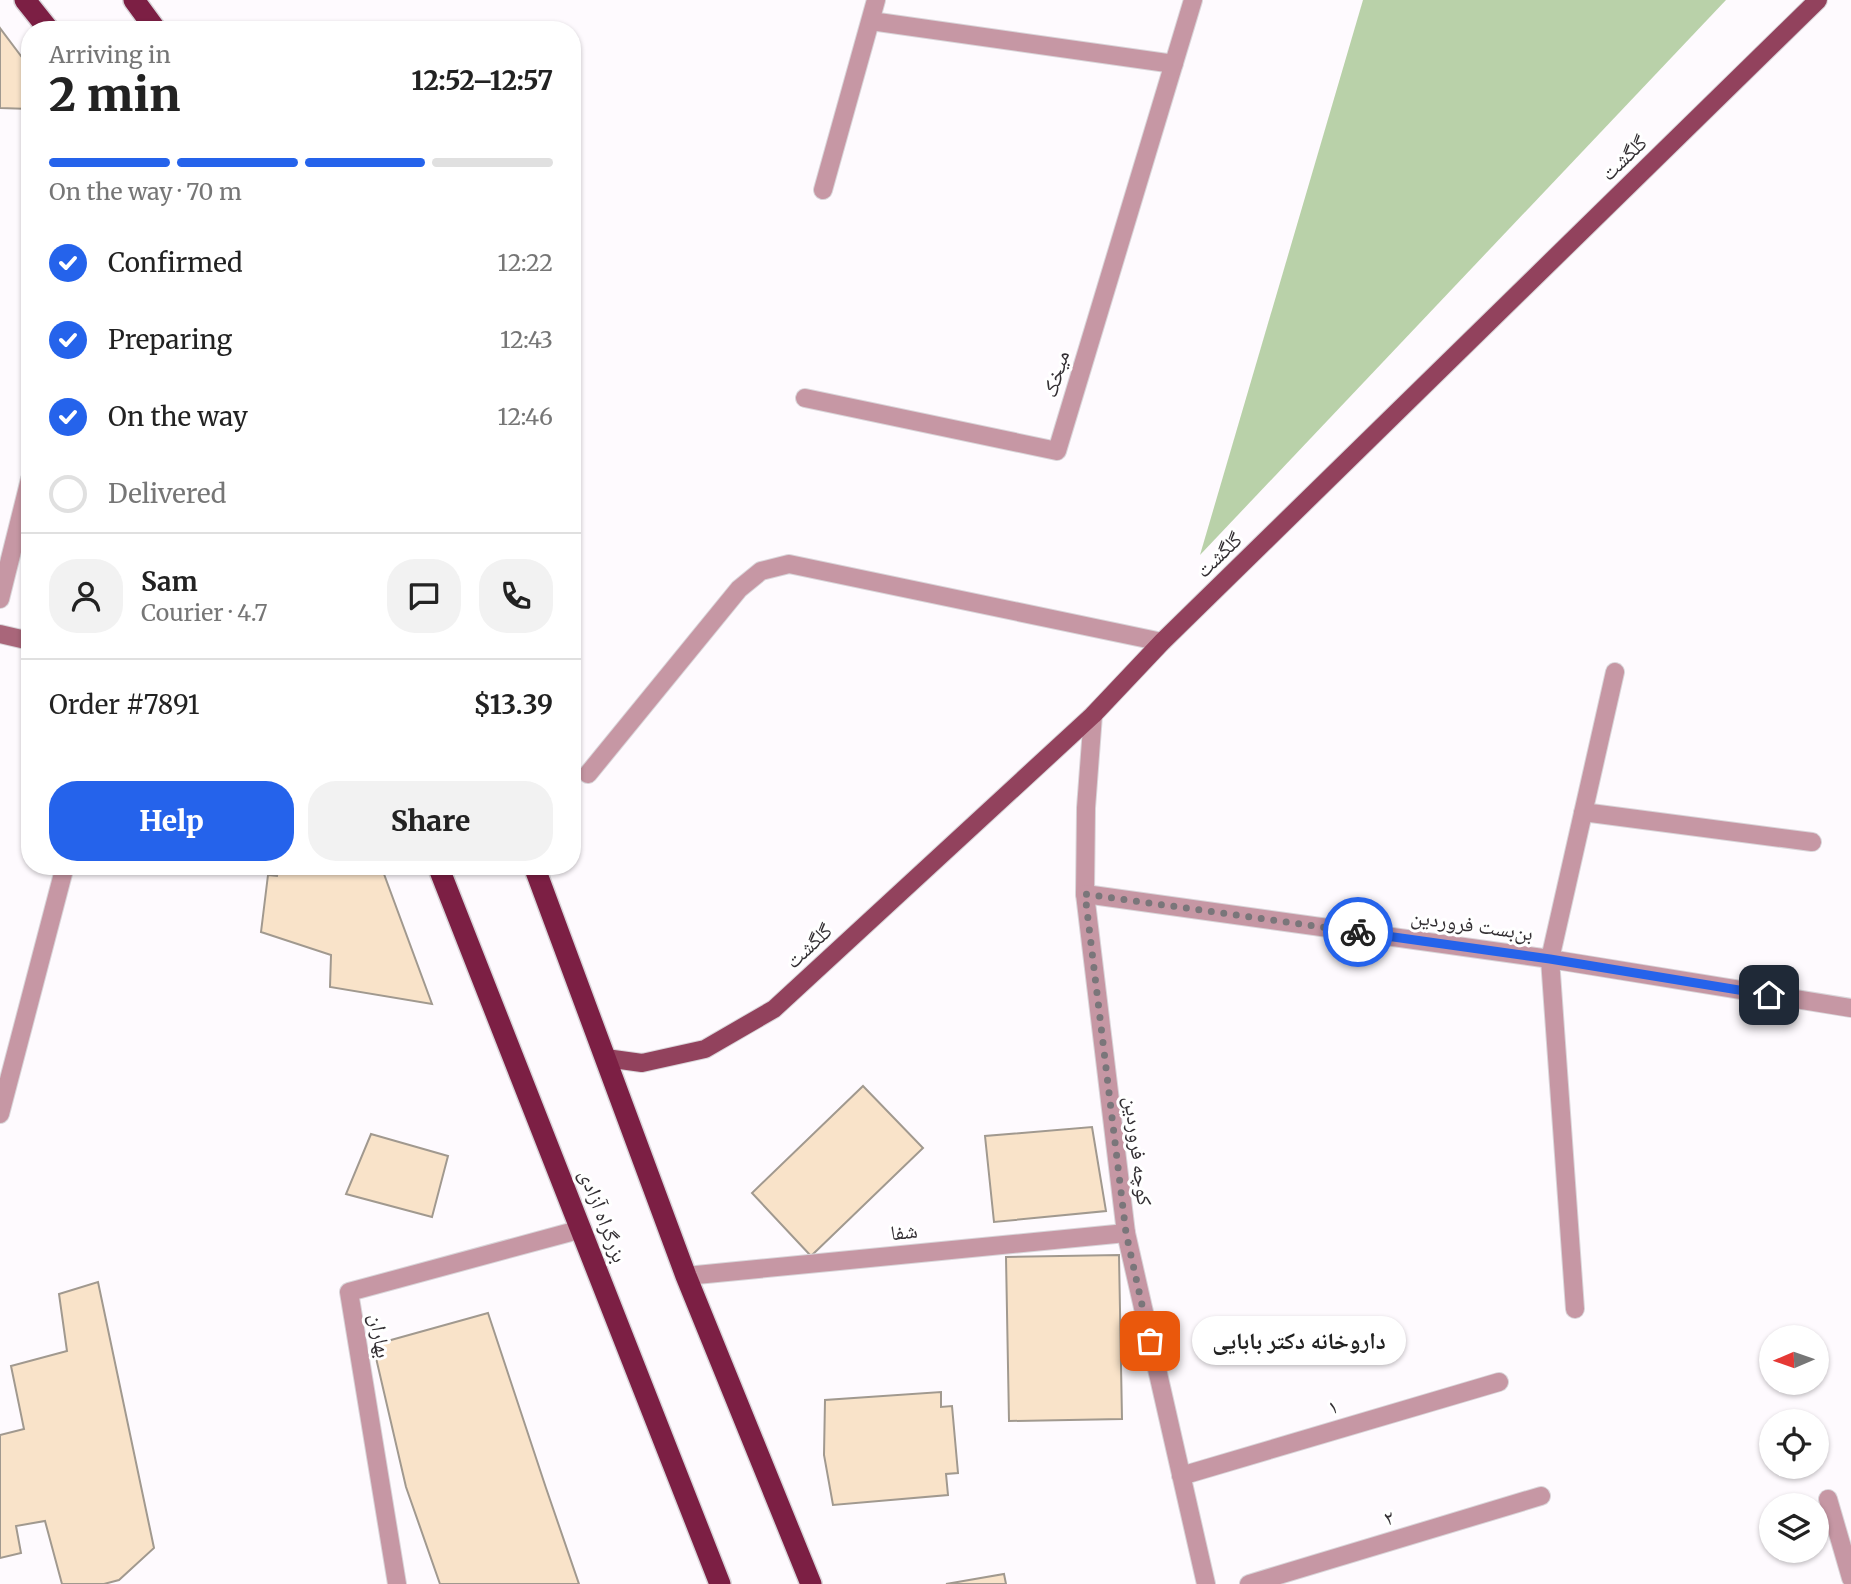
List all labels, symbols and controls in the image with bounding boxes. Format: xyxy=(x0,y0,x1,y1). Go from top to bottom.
text: Arriving in xyxy=(49,40,171,69)
text: 12:52–12:57 xyxy=(412,64,553,97)
text: 2 min xyxy=(49,66,181,124)
street label: گلگشت xyxy=(1595,129,1653,186)
text: On the way · 70 m xyxy=(49,177,242,206)
icon: check xyxy=(49,244,87,282)
text: Confirmed xyxy=(108,246,243,279)
text: 12:22 xyxy=(498,248,553,277)
icon: check xyxy=(49,321,87,359)
text: Preparing xyxy=(108,323,232,356)
text: 12:43 xyxy=(500,325,553,354)
street label: میخک xyxy=(1036,347,1075,400)
icon: check xyxy=(49,398,87,436)
text: On the way xyxy=(108,400,248,433)
text: 12:46 xyxy=(497,402,553,431)
text: Delivered xyxy=(108,477,227,510)
street label: گلگشت xyxy=(1190,526,1248,583)
button: person xyxy=(49,559,123,633)
button: chat xyxy=(387,559,461,633)
button: phone xyxy=(479,559,553,633)
text: Sam xyxy=(141,565,198,598)
text: Courier · 4.7 xyxy=(141,598,268,627)
text: Order #7891 xyxy=(49,688,199,721)
text: $13.39 xyxy=(473,688,553,721)
button: Help xyxy=(49,781,294,861)
button: Share xyxy=(308,781,553,861)
courier xyxy=(1323,897,1393,967)
street label: بن‌بست فروردین xyxy=(1409,903,1535,946)
icon: bike xyxy=(1339,913,1377,951)
street label: گلگشت xyxy=(779,917,838,974)
pin xyxy=(1739,965,1799,1025)
icon: home xyxy=(1750,976,1788,1014)
street label: کوچه فروردین xyxy=(1118,1095,1159,1207)
street label: بزرگراه آزادی xyxy=(573,1165,634,1266)
street label: شفا xyxy=(889,1217,919,1246)
pin xyxy=(1120,1311,1180,1371)
street label: بهاران xyxy=(364,1312,397,1360)
callout: داروخانه دکتر بابایی xyxy=(1192,1316,1406,1366)
icon: bag xyxy=(1131,1322,1169,1360)
north arrow xyxy=(1759,1325,1829,1395)
map controls xyxy=(1759,1325,1829,1563)
text: داروخانه دکتر بابایی xyxy=(1212,1326,1386,1355)
street label: ۱ xyxy=(1324,1392,1341,1421)
button: locate xyxy=(1759,1409,1829,1479)
button: layers xyxy=(1759,1493,1829,1563)
street label: ۲ xyxy=(1380,1503,1397,1532)

